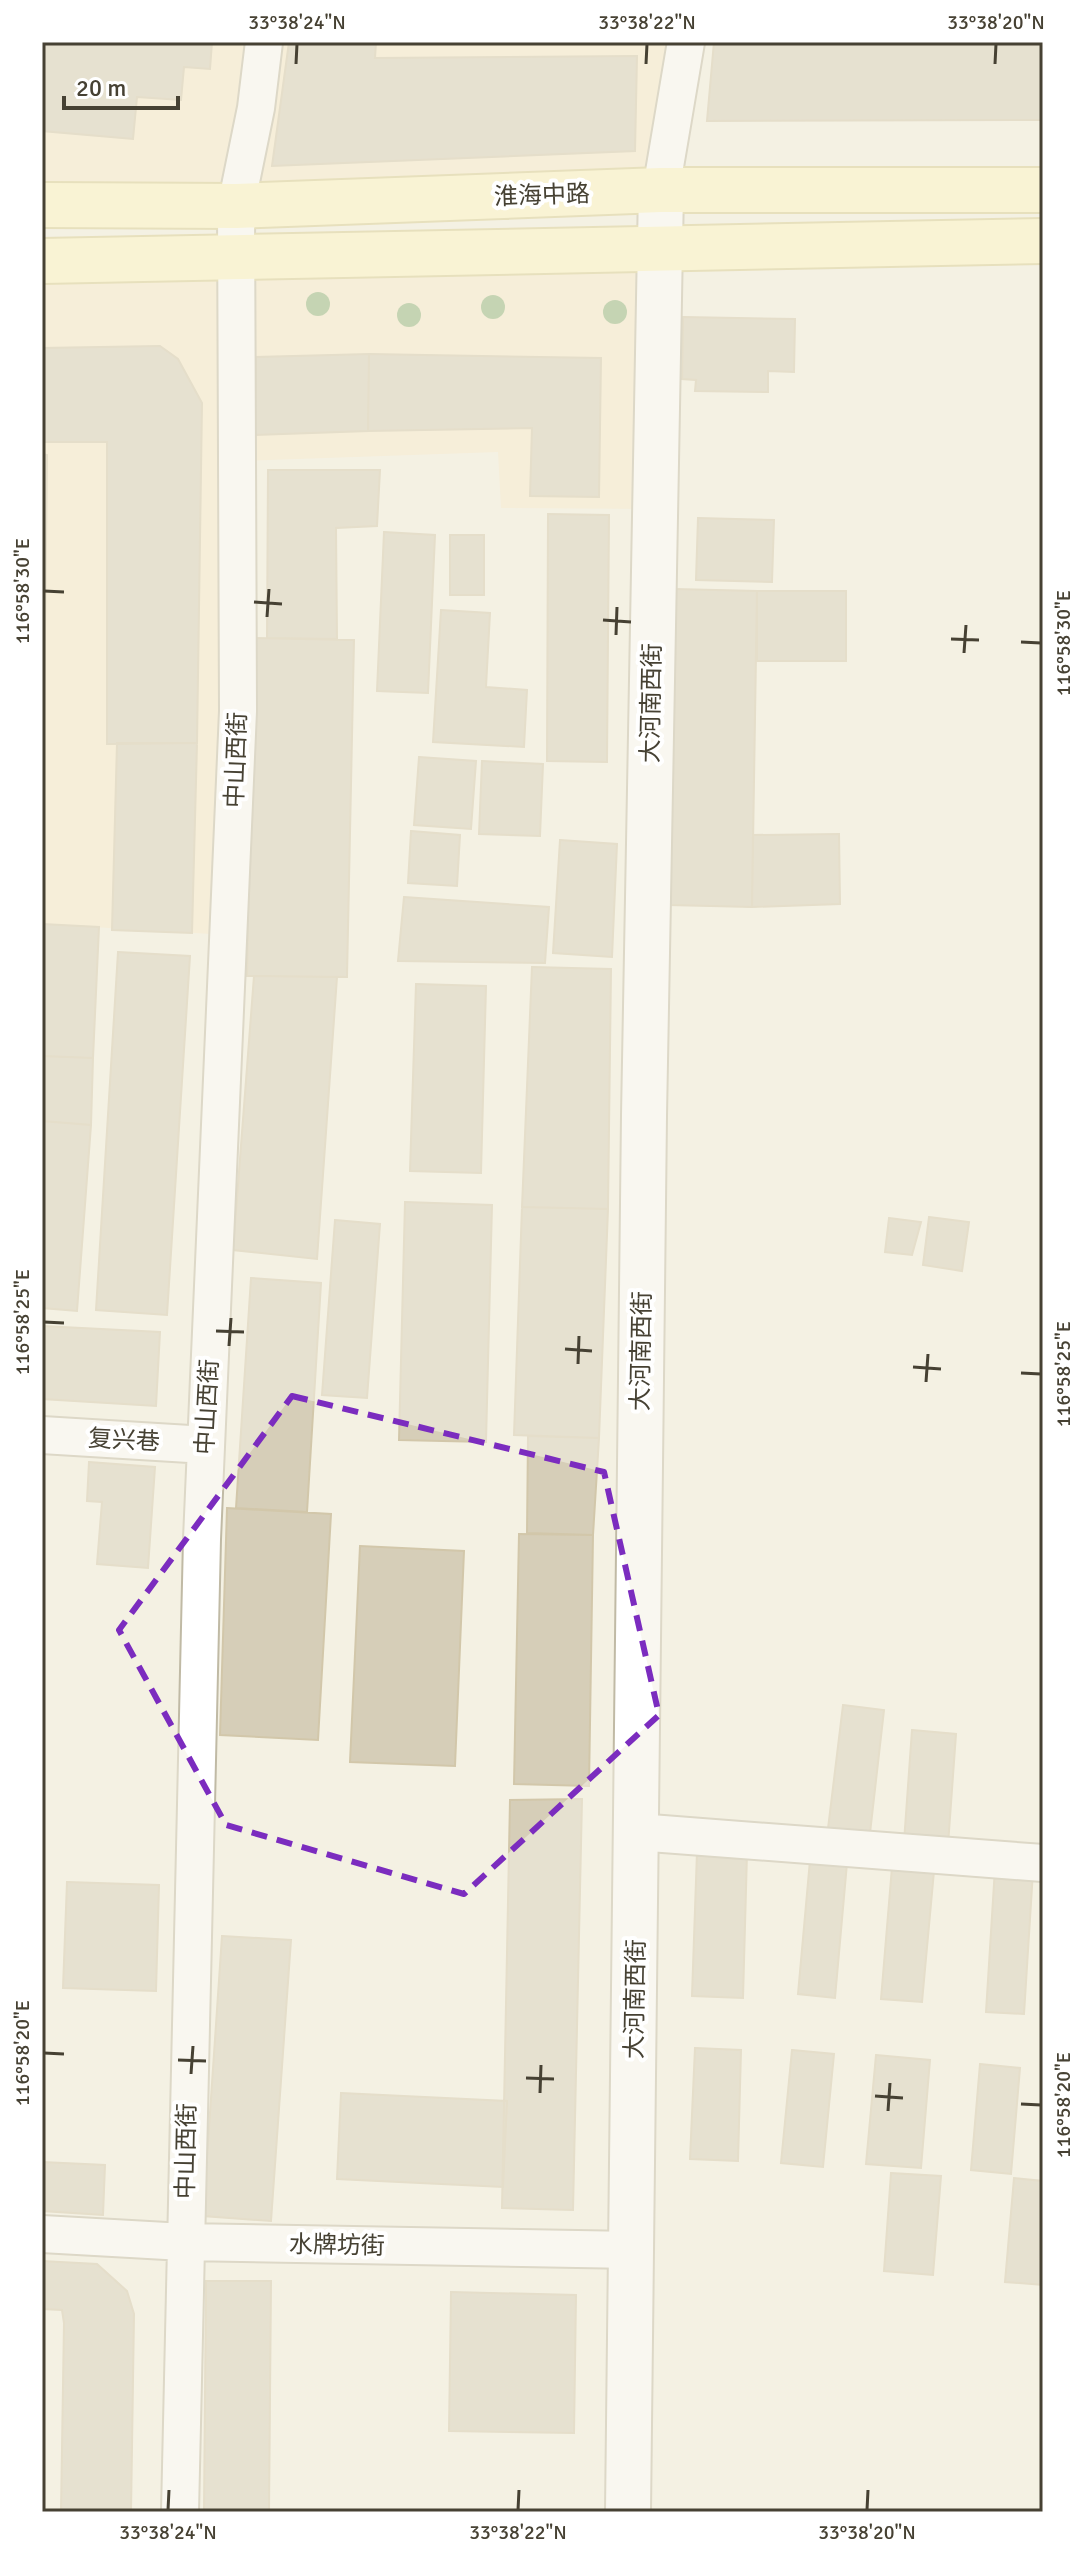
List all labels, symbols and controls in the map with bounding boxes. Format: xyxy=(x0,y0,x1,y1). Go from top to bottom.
text: 33°38'24"N xyxy=(248,10,346,35)
text: 33°38'22"N xyxy=(598,10,696,35)
text: 33°38'20"N xyxy=(947,10,1045,35)
scale bar xyxy=(64,60,178,110)
text: 20 m xyxy=(76,73,126,103)
street label: 淮海中路 xyxy=(494,178,590,212)
text: 116°58'30"E xyxy=(10,538,35,644)
text: 116°58'30"E xyxy=(1051,590,1076,696)
street label: 大河南西街 xyxy=(635,643,667,763)
street label: 中山西街 xyxy=(219,712,253,808)
text: 116°58'25"E xyxy=(10,1269,35,1375)
street label: 大河南西街 xyxy=(625,1291,657,1411)
text: 116°58'25"E xyxy=(1051,1321,1076,1427)
street label: 中山西街 xyxy=(190,1358,224,1456)
street label: 复兴巷 xyxy=(87,1423,161,1457)
street label: 大河南西街 xyxy=(619,1939,651,2059)
text: 116°58'20"E xyxy=(10,2000,35,2106)
text: 116°58'20"E xyxy=(1051,2052,1076,2158)
street label: 中山西街 xyxy=(170,2103,202,2199)
street label: 水牌坊街 xyxy=(289,2229,385,2261)
text: 33°38'24"N xyxy=(119,2520,217,2545)
text: 33°38'22"N xyxy=(469,2520,567,2545)
text: 33°38'20"N xyxy=(818,2520,916,2545)

